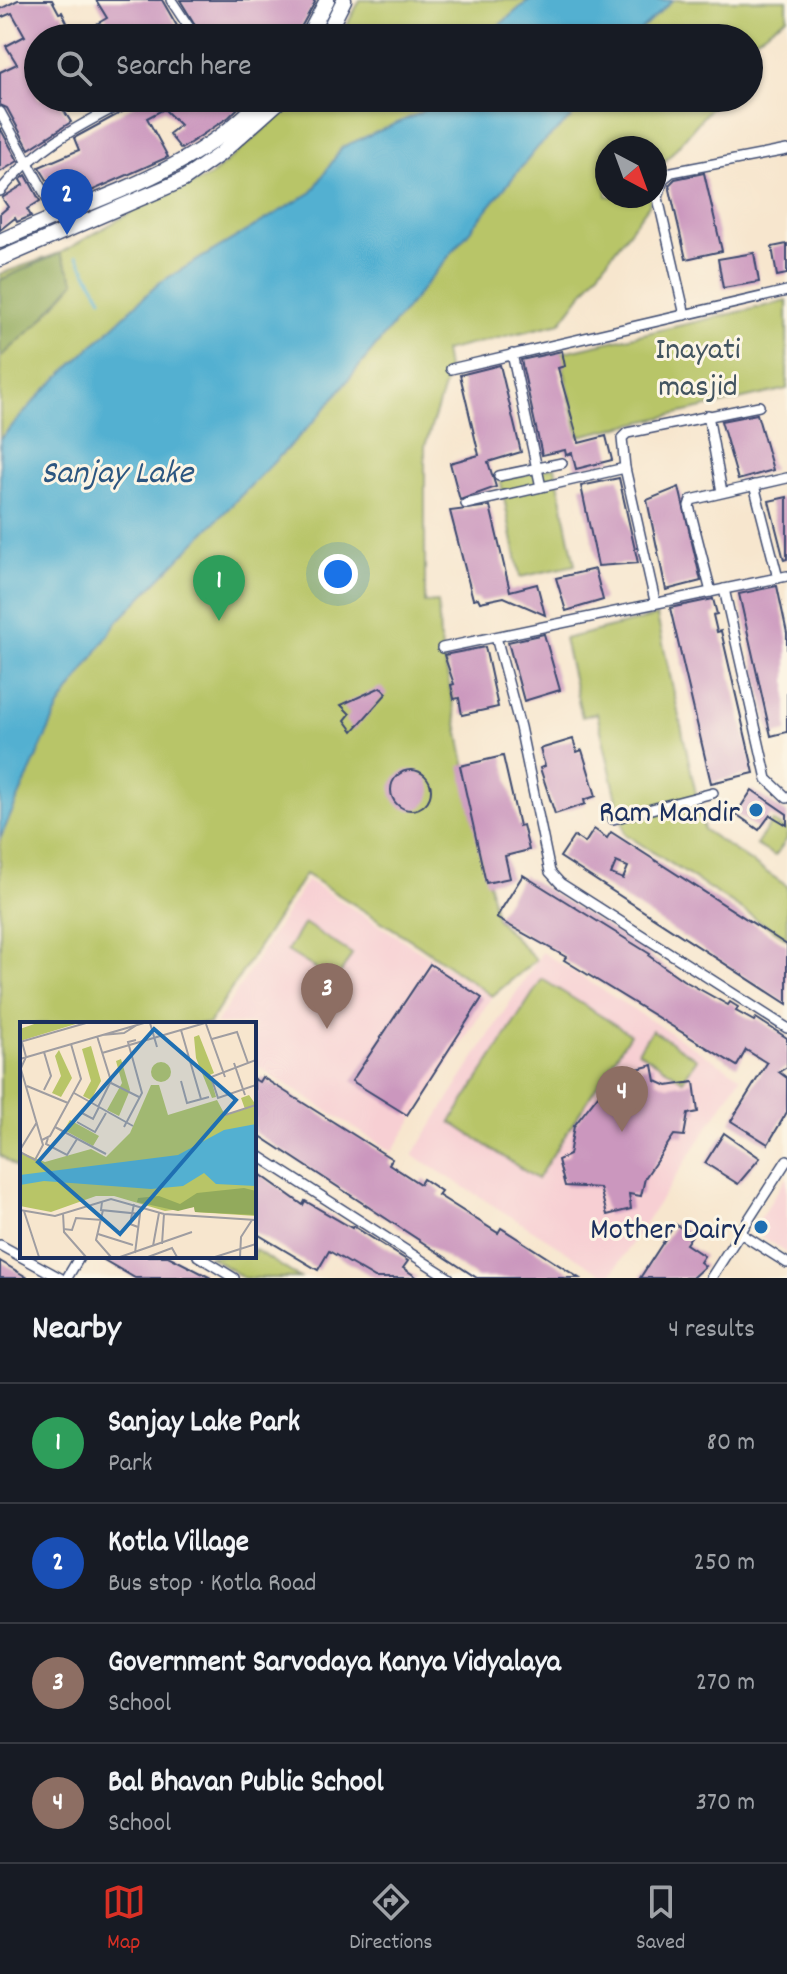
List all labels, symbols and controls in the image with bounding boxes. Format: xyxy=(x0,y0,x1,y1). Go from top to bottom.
search box xyxy=(24,24,763,112)
icon: search xyxy=(52,46,96,90)
text: Search here xyxy=(116,47,252,90)
north arrow xyxy=(595,136,667,208)
pin: 2 xyxy=(41,169,93,235)
park label: Inayati masjid xyxy=(655,329,741,412)
water label: Sanjay Lake xyxy=(41,451,195,500)
your location xyxy=(318,554,358,594)
pin: 1 xyxy=(193,555,245,621)
place label: Ram Mandir xyxy=(599,792,740,838)
marker: Ram Mandir xyxy=(747,801,765,819)
pin: 3 xyxy=(301,963,353,1029)
inset map xyxy=(20,1022,256,1258)
pin: 4 xyxy=(596,1066,648,1132)
place label: Mother Dairy xyxy=(590,1209,746,1255)
marker: Mother Dairy xyxy=(752,1218,770,1236)
text: Nearby xyxy=(32,1306,121,1355)
text: 4 results xyxy=(668,1312,755,1349)
text: Sanjay Lake Park xyxy=(108,1403,300,1446)
text: 1 xyxy=(55,1425,61,1462)
text: 80 m xyxy=(707,1425,755,1462)
text: Park xyxy=(108,1446,152,1483)
text: Kotla Village xyxy=(108,1523,249,1566)
text: 2 xyxy=(52,1545,64,1582)
text: 250 m xyxy=(694,1545,755,1582)
text: Bus stop · Kotla Road xyxy=(108,1566,317,1603)
text: Government Sarvodaya Kanya Vidyalaya xyxy=(108,1643,561,1686)
text: 3 xyxy=(52,1665,64,1702)
text: 270 m xyxy=(696,1665,755,1702)
text: School xyxy=(108,1686,171,1723)
text: Bal Bhavan Public School xyxy=(108,1763,384,1806)
text: 4 xyxy=(53,1785,63,1822)
text: 370 m xyxy=(696,1785,755,1822)
text: School xyxy=(108,1806,171,1843)
tab: Map xyxy=(102,1880,146,1959)
tab: Directions xyxy=(349,1880,433,1959)
tab: Saved xyxy=(636,1880,685,1959)

